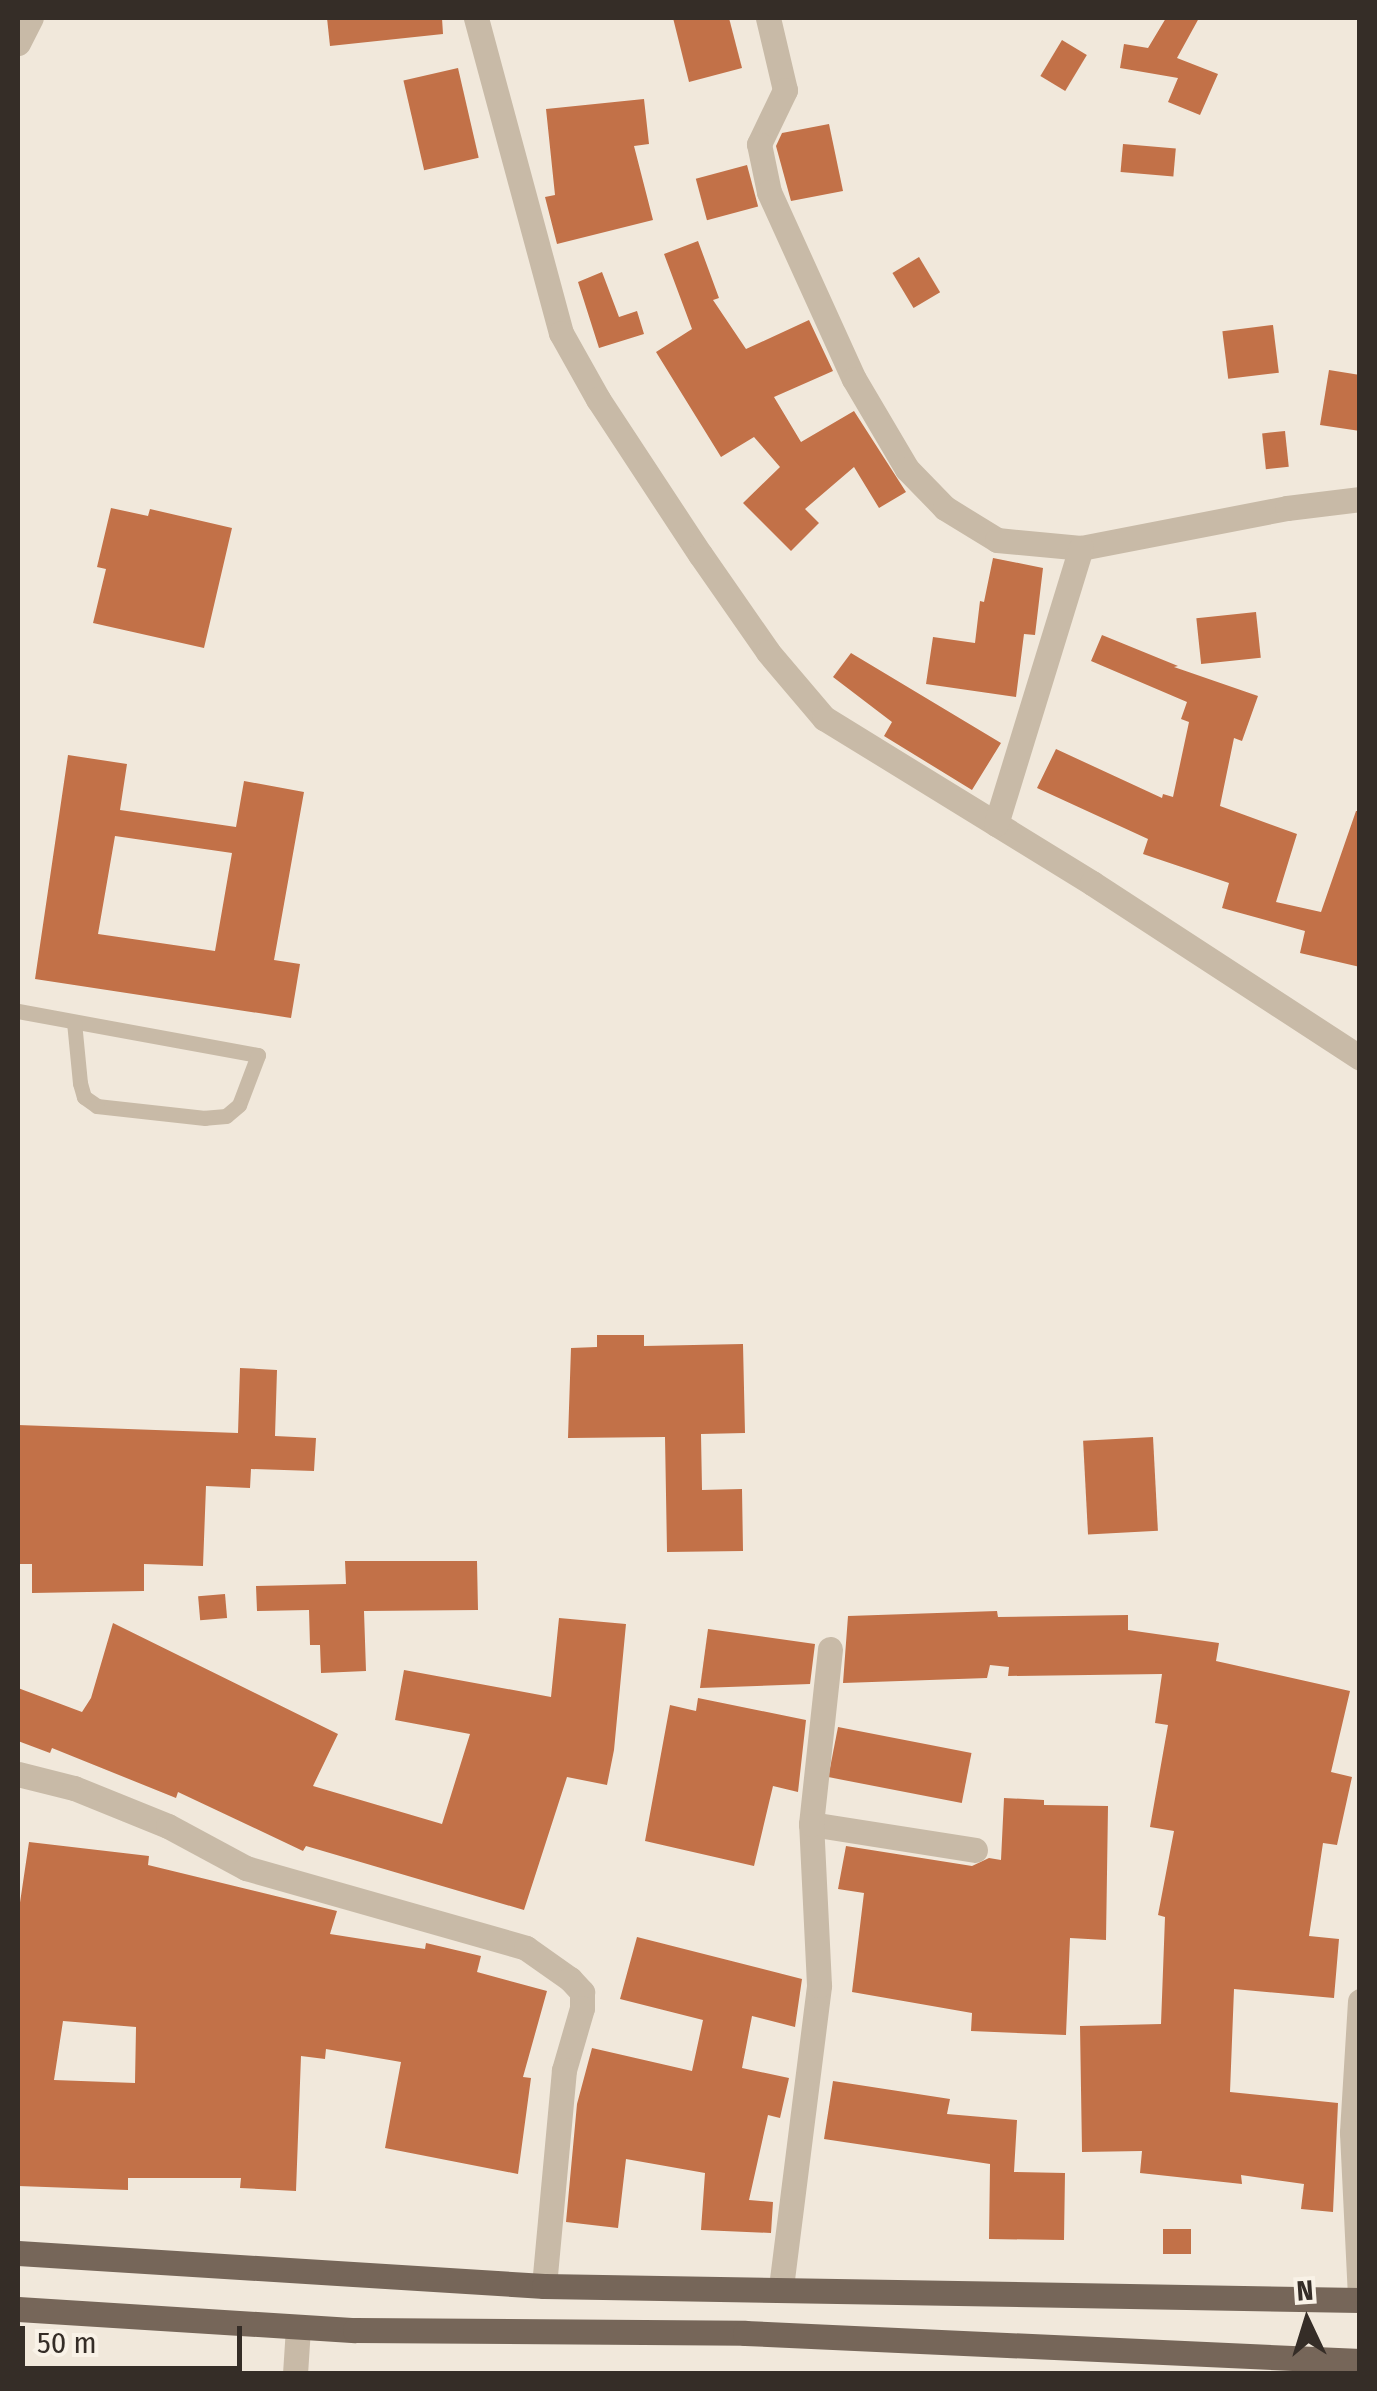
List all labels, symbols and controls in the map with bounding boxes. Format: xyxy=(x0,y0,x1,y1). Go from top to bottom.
north arrow xyxy=(1257,2271,1357,2371)
text: N xyxy=(1295,2274,1314,2308)
scale bar xyxy=(25,2306,248,2368)
text: 50 m xyxy=(37,2325,97,2361)

